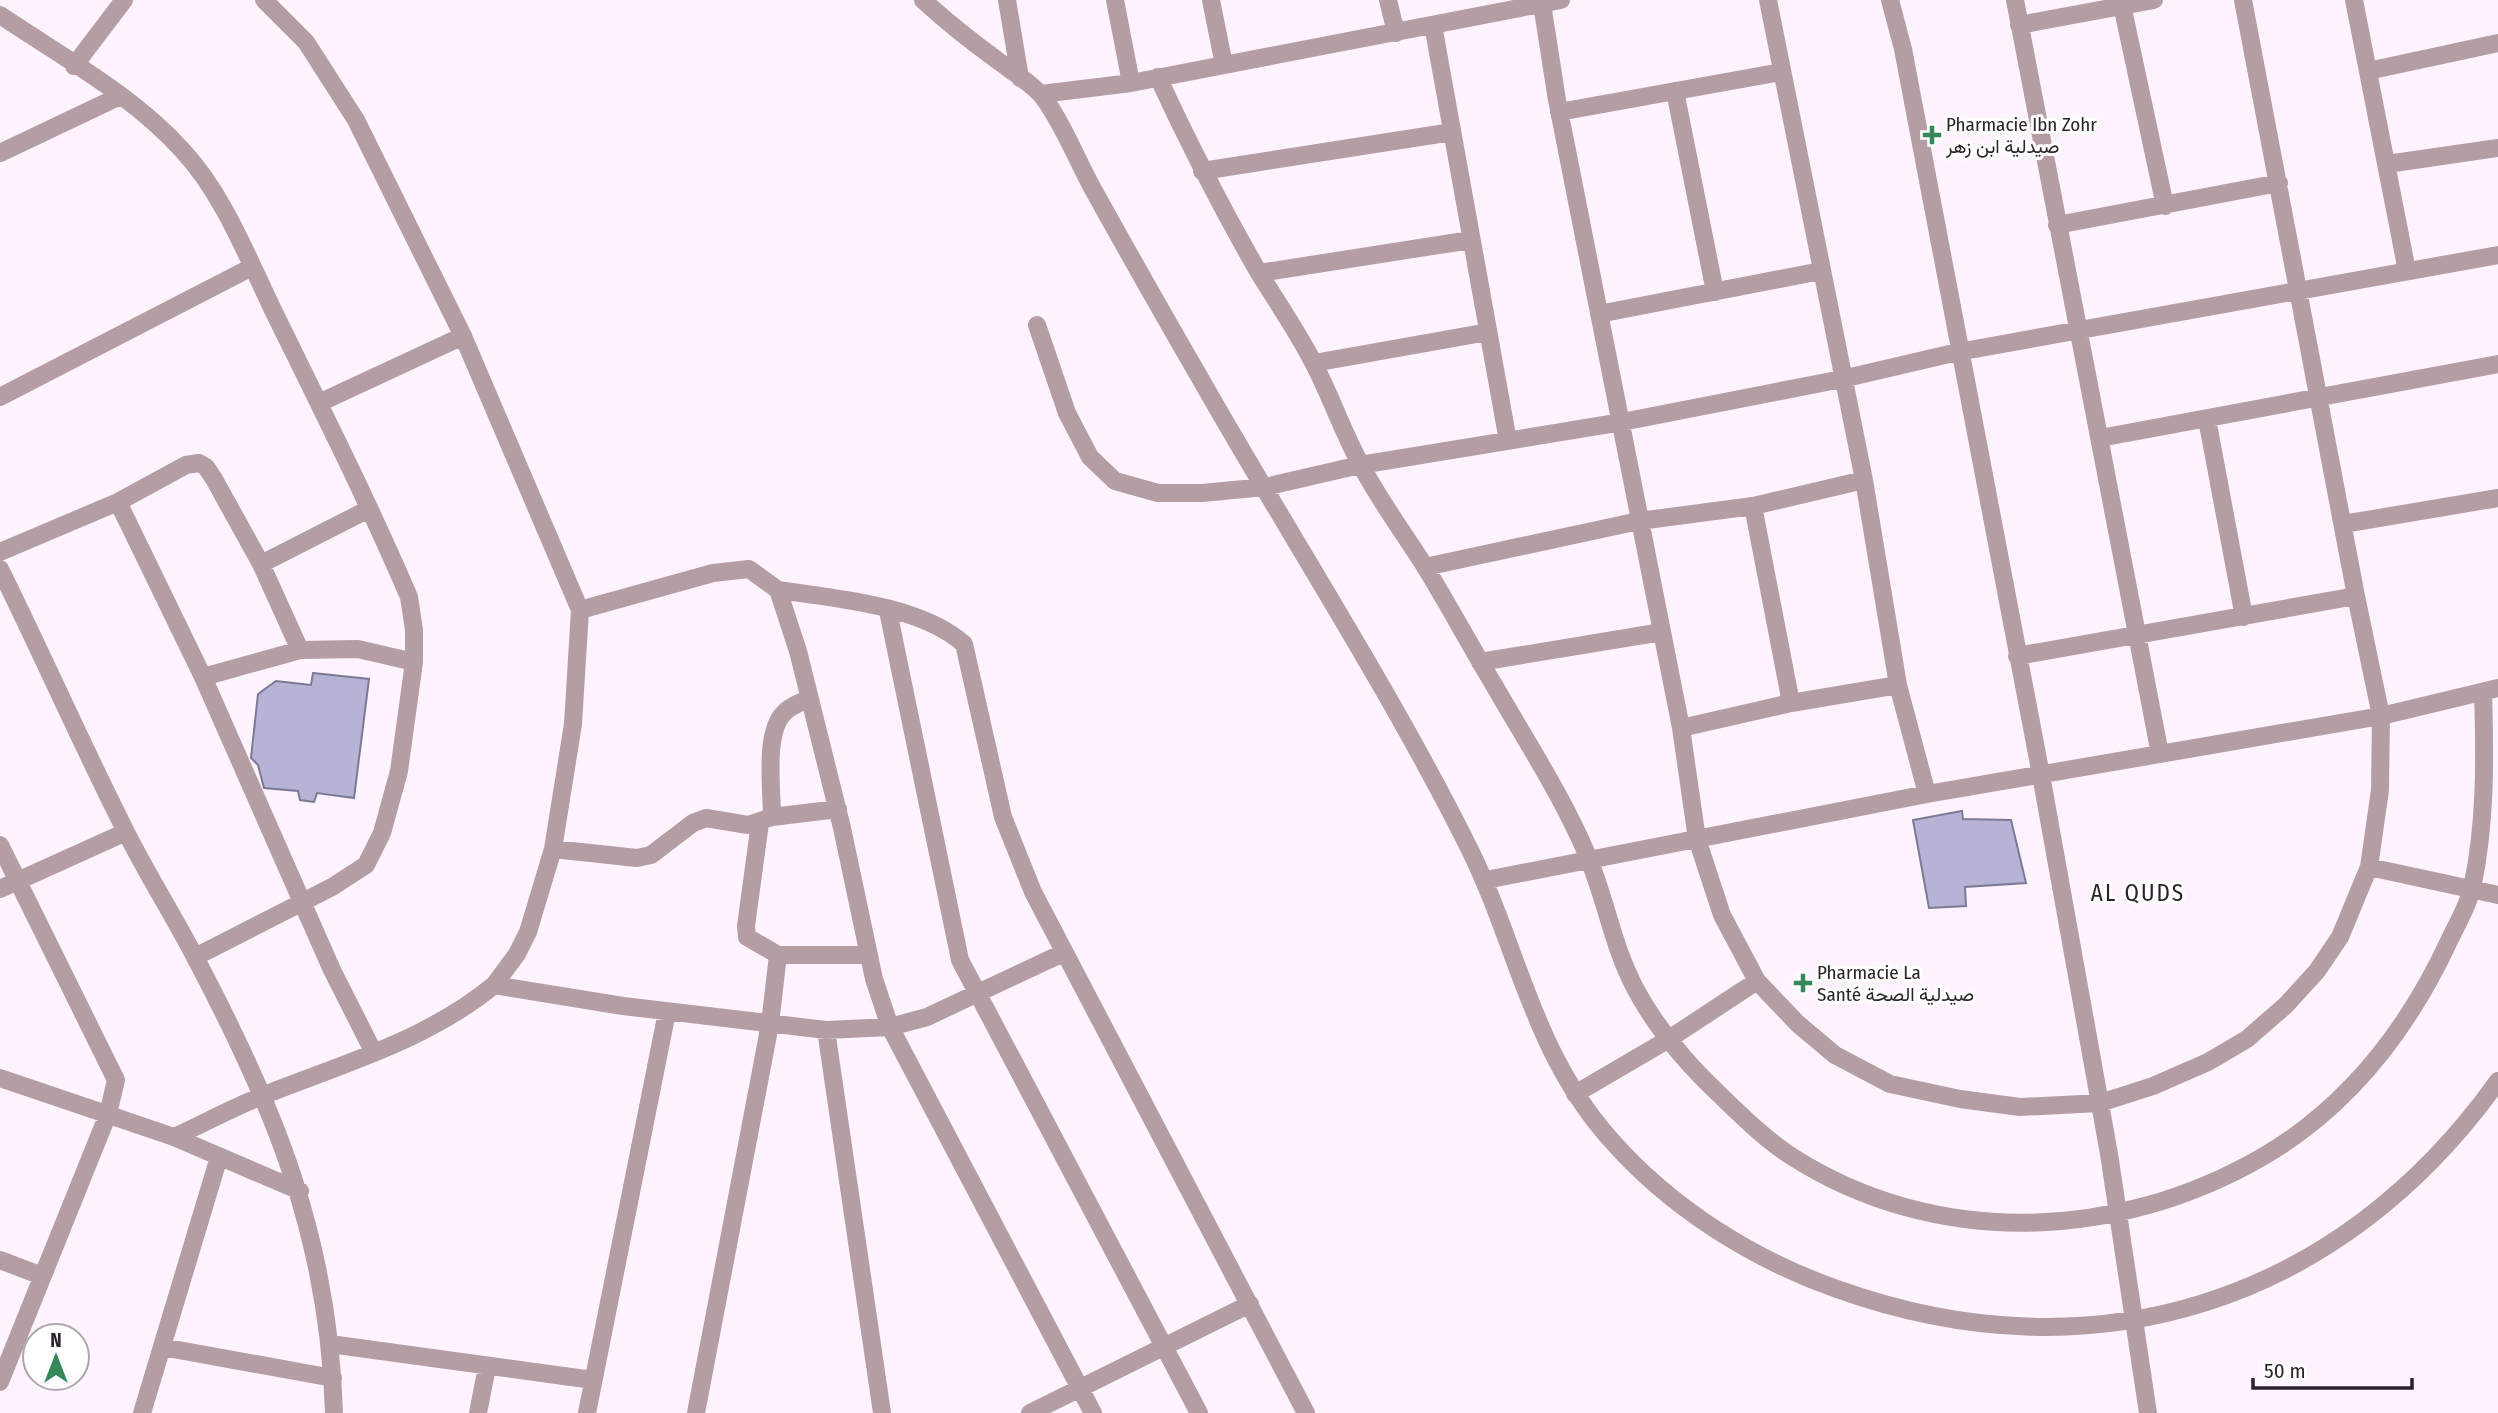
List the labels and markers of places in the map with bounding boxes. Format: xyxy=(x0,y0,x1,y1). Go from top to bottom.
place label: Pharmacie Ibn Zohr صيدلية ابن زهر xyxy=(1945,113,2097,158)
marker: Pharmacie Ibn Zohr صيدلية ابن زهر xyxy=(1924,127,1940,143)
place label: Pharmacie La Santé صيدلية الصحة xyxy=(1817,961,1974,1006)
marker: Pharmacie La Santé صيدلية الصحة xyxy=(1795,975,1811,991)

